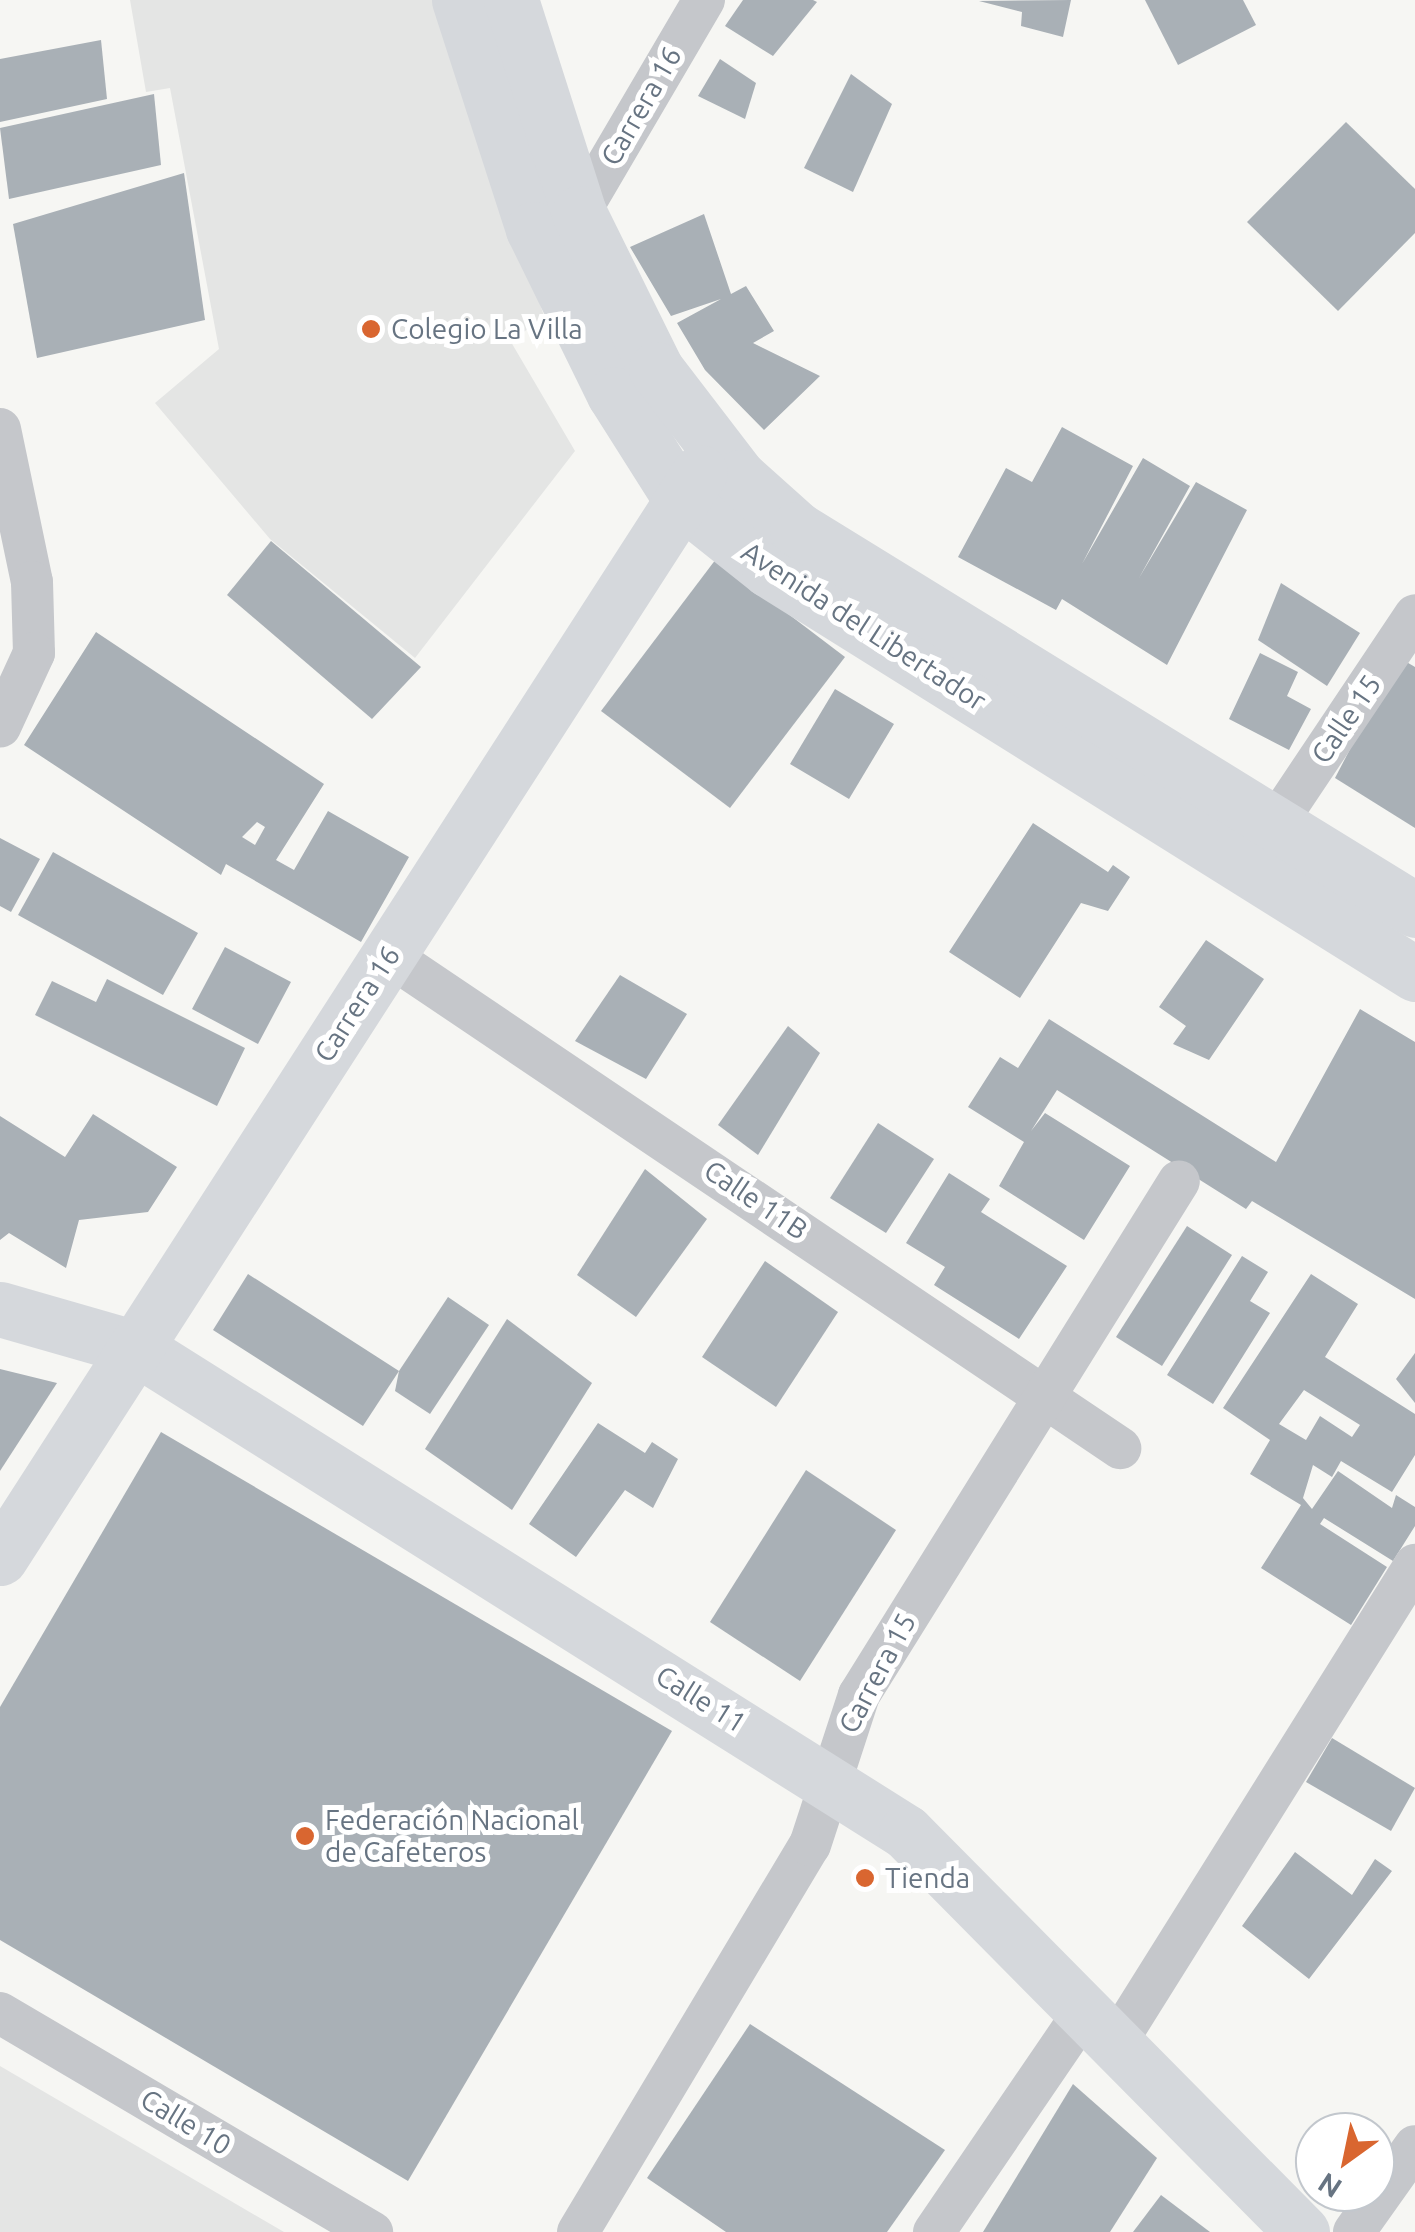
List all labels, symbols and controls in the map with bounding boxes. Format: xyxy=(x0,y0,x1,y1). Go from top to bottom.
street label: Carrera 16 xyxy=(594,41,688,171)
place label: Colegio La Villa xyxy=(391,312,583,346)
marker: Colegio La Villa xyxy=(360,318,382,340)
street label: Avenida del Libertador xyxy=(735,534,993,718)
street label: Calle 15 xyxy=(1304,668,1388,770)
street label: Carrera 16 xyxy=(307,940,407,1068)
street label: Calle 11B xyxy=(698,1153,814,1247)
street label: Carrera 15 xyxy=(831,1607,923,1739)
street label: Calle 11 xyxy=(650,1658,752,1740)
place label: Federación Nacional de Cafeteros xyxy=(325,1803,579,1869)
marker: Federación Nacional de Cafeteros xyxy=(294,1825,316,1847)
place label: Tienda xyxy=(885,1861,970,1895)
marker: Tienda xyxy=(854,1867,876,1889)
street label: Calle 10 xyxy=(135,2082,237,2162)
north arrow xyxy=(1295,2112,1395,2212)
text: N xyxy=(1312,2167,1347,2205)

